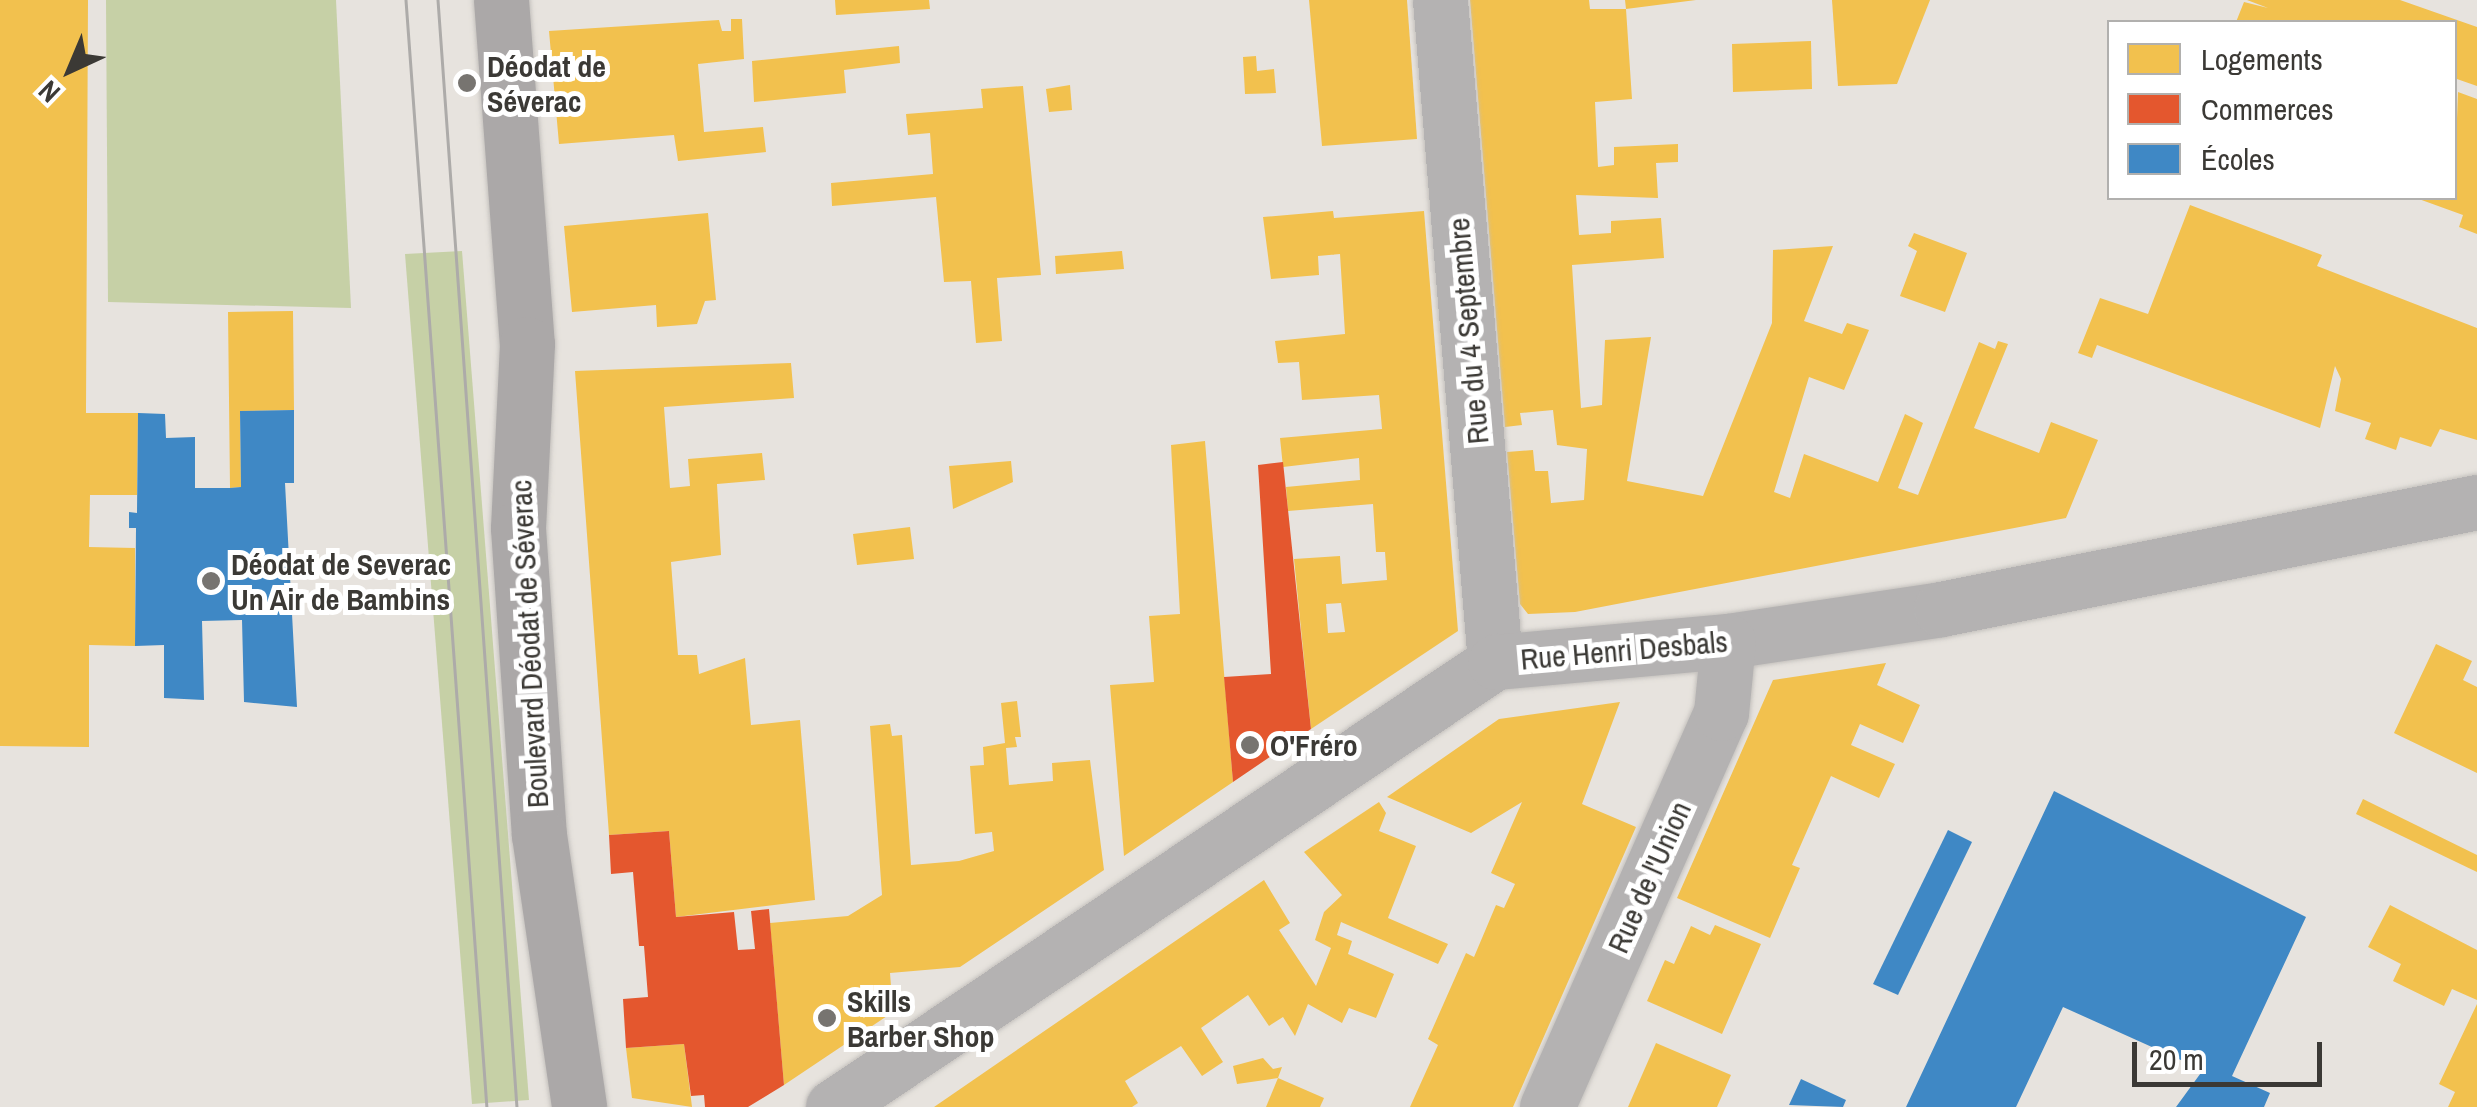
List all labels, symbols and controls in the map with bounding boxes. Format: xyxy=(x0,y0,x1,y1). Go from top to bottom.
north arrow xyxy=(20,20,120,120)
legend xyxy=(2107,20,2457,200)
text: Logements xyxy=(2201,39,2323,79)
place label: Déodat de Séverac xyxy=(487,48,606,118)
text: N xyxy=(30,72,68,111)
marker: Déodat de Séverac xyxy=(456,72,478,94)
text: Commerces xyxy=(2201,89,2334,129)
text: Écoles xyxy=(2201,139,2275,179)
street label: Rue du 4 Septembre xyxy=(1440,216,1496,446)
street label: Boulevard Déodat de Séverac xyxy=(502,479,556,809)
place label: Déodat de Severac Un Air de Bambins xyxy=(231,546,451,616)
marker: Déodat de Severac Un Air de Bambins xyxy=(200,570,222,592)
street label: Rue Henri Desbals xyxy=(1519,623,1729,677)
place label: O'Fréro xyxy=(1270,727,1358,763)
marker: O'Fréro xyxy=(1239,734,1261,756)
street label: Rue de l'Union xyxy=(1600,796,1698,958)
place label: Skills Barber Shop xyxy=(847,983,995,1054)
marker: Skills Barber Shop xyxy=(816,1007,838,1029)
scale bar xyxy=(2137,1022,2327,1084)
text: 20 m xyxy=(2149,1039,2204,1079)

